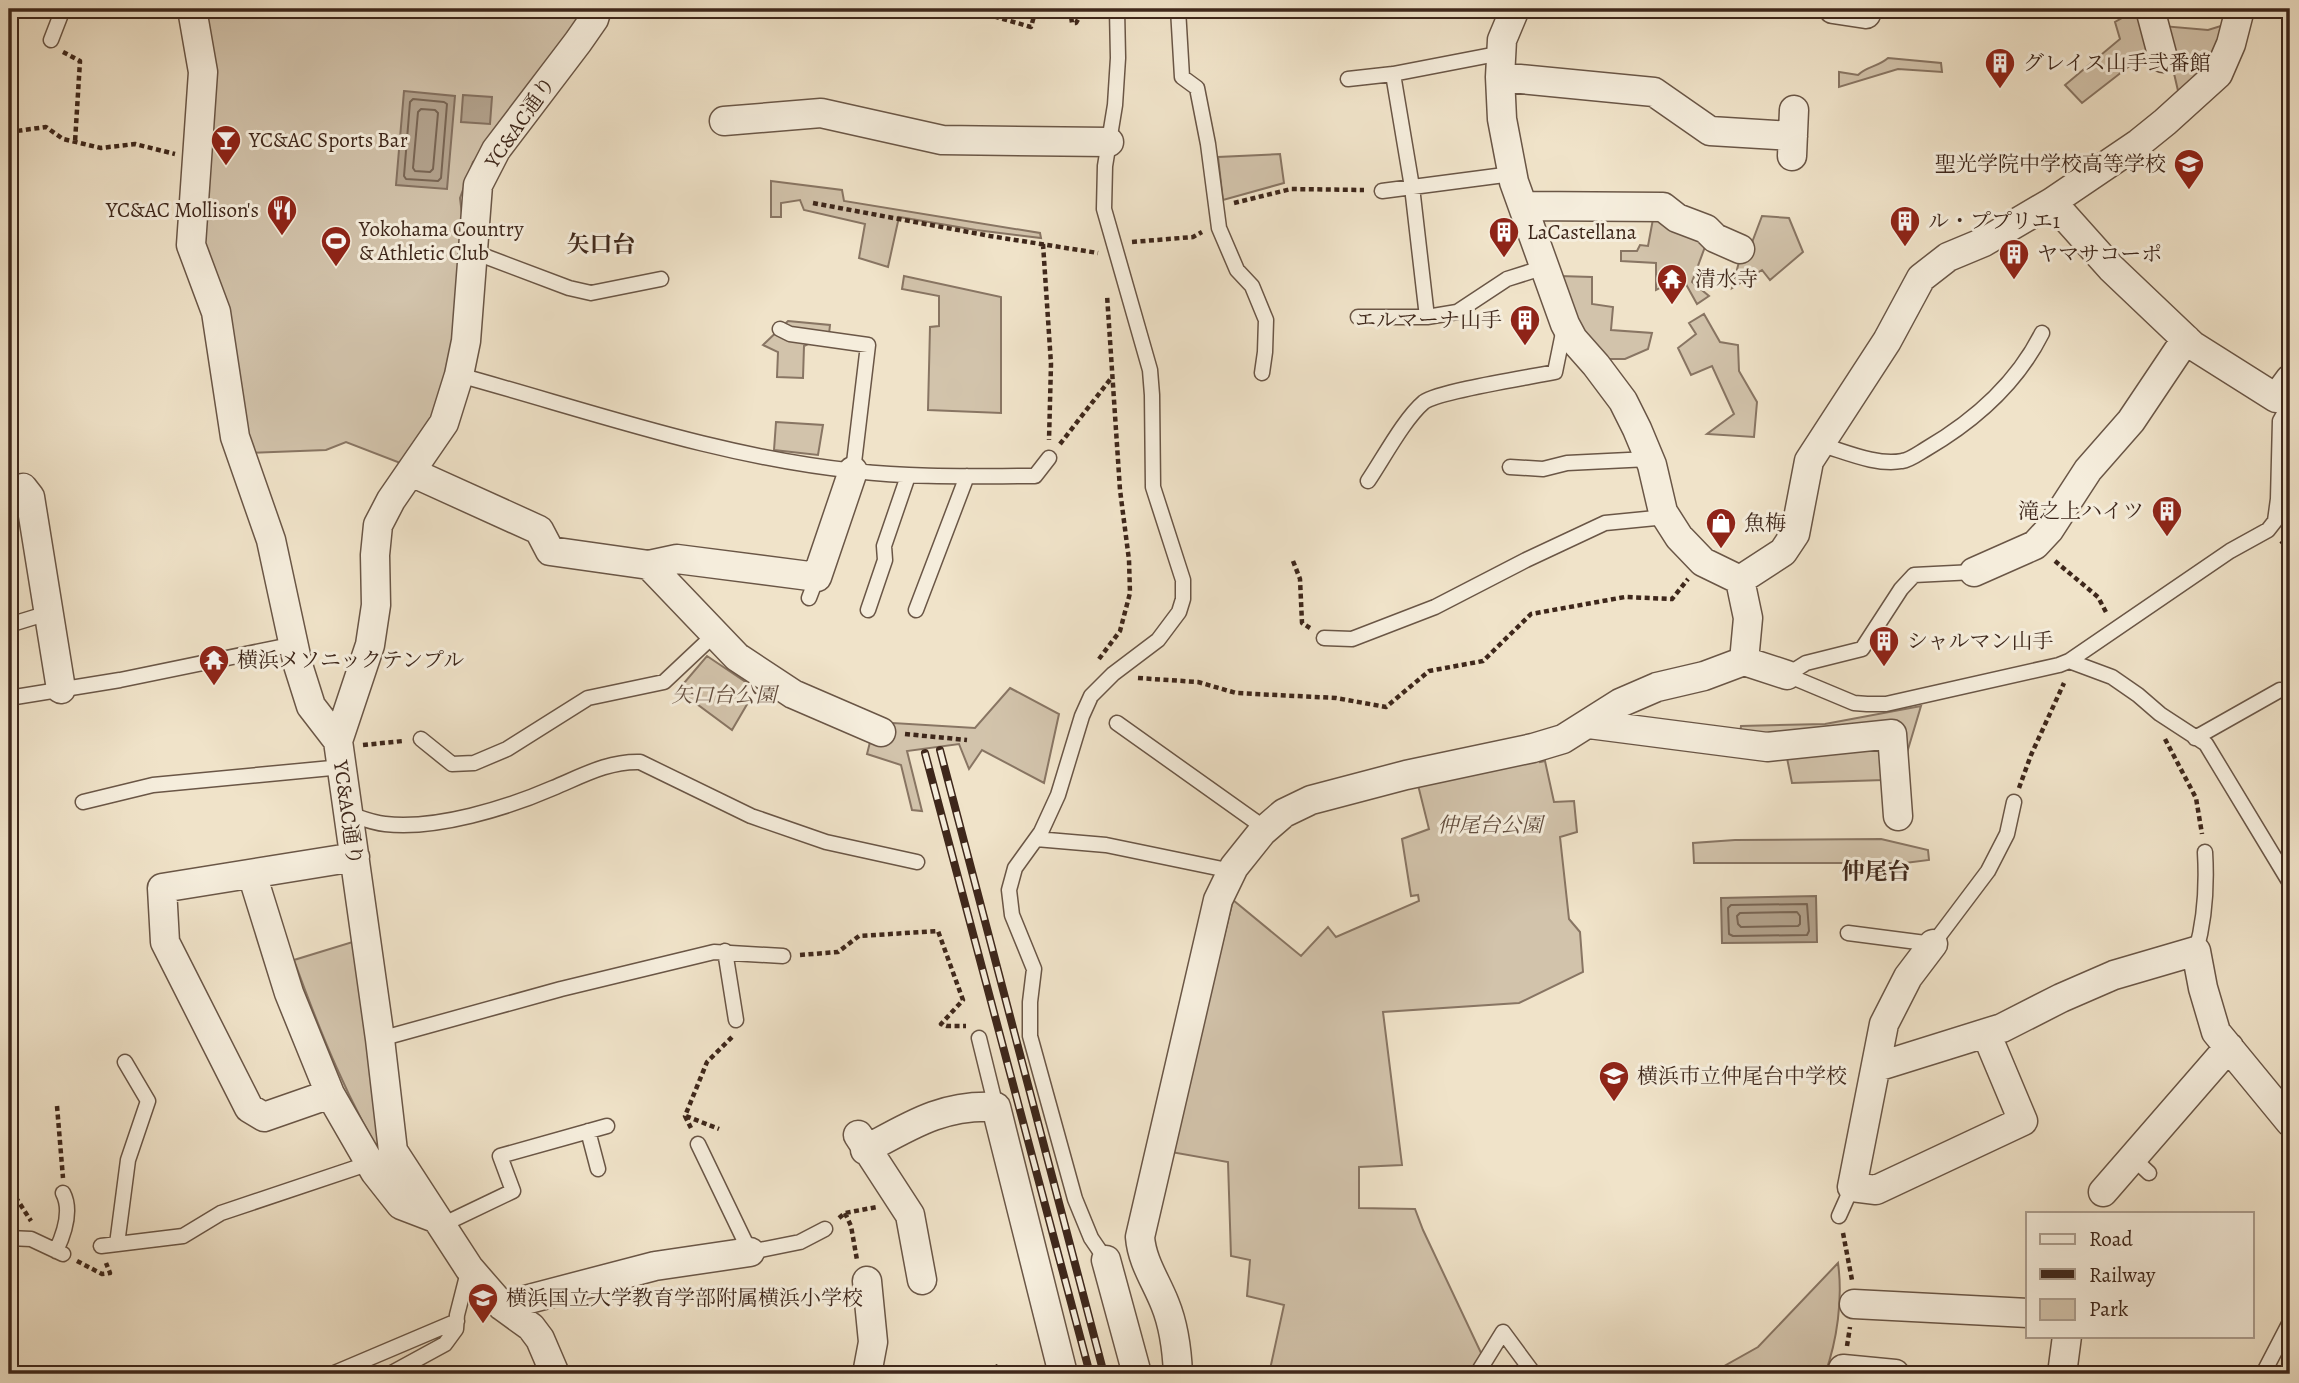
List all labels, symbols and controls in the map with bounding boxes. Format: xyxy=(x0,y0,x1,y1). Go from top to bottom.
building icon: グレイス山手弐番館 xyxy=(1983,46,2017,90)
place label: グレイス山手弐番館 xyxy=(2023,49,2211,77)
street label: YC&AC通り xyxy=(478,71,562,174)
bar icon: YC&AC Sports Bar xyxy=(209,123,243,167)
place label: YC&AC Sports Bar xyxy=(248,126,408,154)
school or university icon: 聖光学院中学校高等学校 xyxy=(2172,147,2206,191)
place label: 聖光学院中学校高等学校 xyxy=(1935,150,2166,178)
restaurant icon: YC&AC Mollison's xyxy=(265,193,299,237)
place label: YC&AC Mollison's xyxy=(105,196,259,224)
building icon: ル・ププリエ1 xyxy=(1888,204,1922,248)
place label: ル・ププリエ1 xyxy=(1928,207,2060,235)
place label: Yokohama Country & Athletic Club xyxy=(358,215,524,267)
building icon: LaCastellana xyxy=(1487,215,1521,259)
place label: LaCastellana xyxy=(1527,218,1637,246)
sports icon: Yokohama Country & Athletic Club xyxy=(319,224,353,268)
district label: 矢口台 xyxy=(567,229,636,260)
building icon: ヤマサコーポ xyxy=(1997,237,2031,281)
place label: ヤマサコーポ xyxy=(2037,240,2162,268)
temple icon: 清水寺 xyxy=(1655,262,1689,306)
place label: 清水寺 xyxy=(1695,265,1758,293)
building icon: エルマーナ山手 xyxy=(1508,303,1542,347)
place label: エルマーナ山手 xyxy=(1355,306,1502,334)
building icon: 滝之上ハイツ xyxy=(2150,494,2184,538)
place label: 滝之上ハイツ xyxy=(2018,497,2144,525)
shop icon: 魚梅 xyxy=(1704,506,1738,550)
place label: 魚梅 xyxy=(1744,509,1786,537)
building icon: シャルマン山手 xyxy=(1867,624,1901,668)
place label: シャルマン山手 xyxy=(1907,627,2054,655)
temple icon: 横浜メソニックテンプル xyxy=(197,643,231,687)
place label: 横浜メソニックテンプル xyxy=(237,646,464,674)
park label: 矢口台公園 xyxy=(672,681,779,709)
street label: YC&AC通り xyxy=(327,758,369,867)
park label: 仲尾台公園 xyxy=(1438,811,1545,839)
district label: 仲尾台 xyxy=(1842,856,1911,887)
school or university icon: 横浜市立仲尾台中学校 xyxy=(1597,1059,1631,1103)
place label: 横浜市立仲尾台中学校 xyxy=(1637,1062,1847,1090)
legend xyxy=(2026,1212,2254,1338)
text: Road xyxy=(2089,1225,2133,1253)
text: Railway xyxy=(2089,1261,2156,1289)
school or university icon: 横浜国立大学教育学部附属横浜小学校 xyxy=(466,1281,500,1325)
place label: 横浜国立大学教育学部附属横浜小学校 xyxy=(506,1284,863,1312)
text: Park xyxy=(2089,1295,2129,1323)

